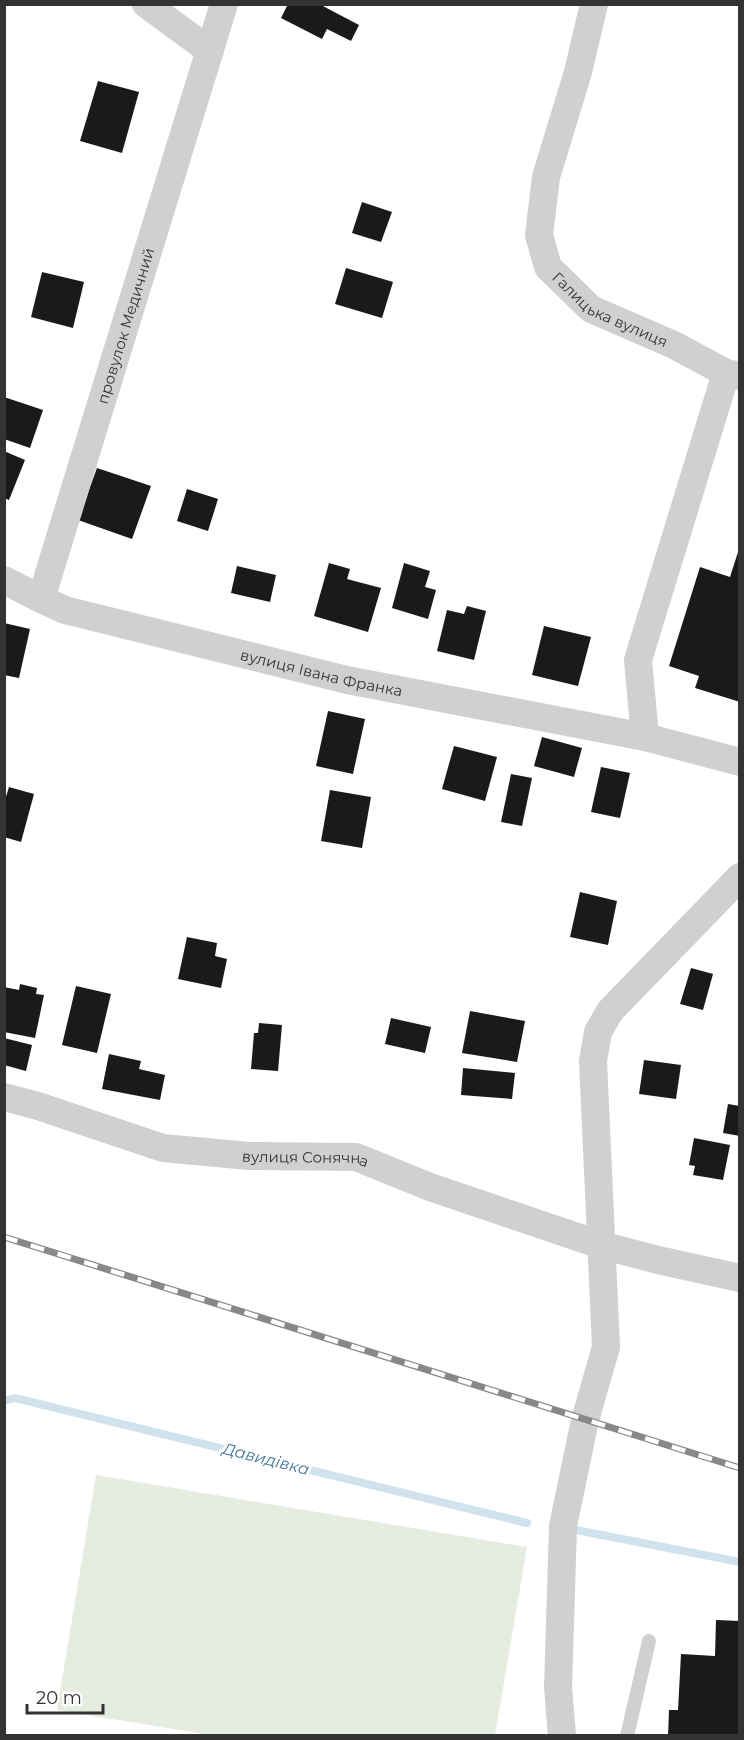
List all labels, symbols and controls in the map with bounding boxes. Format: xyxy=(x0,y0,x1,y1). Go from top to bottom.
street label: провулок Медичний xyxy=(92,245,158,406)
street label: Галицька вулиця xyxy=(549,267,671,351)
street label: вулиця Івана Франка xyxy=(238,644,404,700)
street label: вулиця Сонячна xyxy=(241,1146,372,1171)
water label: Давидівка xyxy=(219,1439,311,1479)
scale bar xyxy=(27,1677,104,1715)
text: 20 m xyxy=(36,1687,82,1709)

